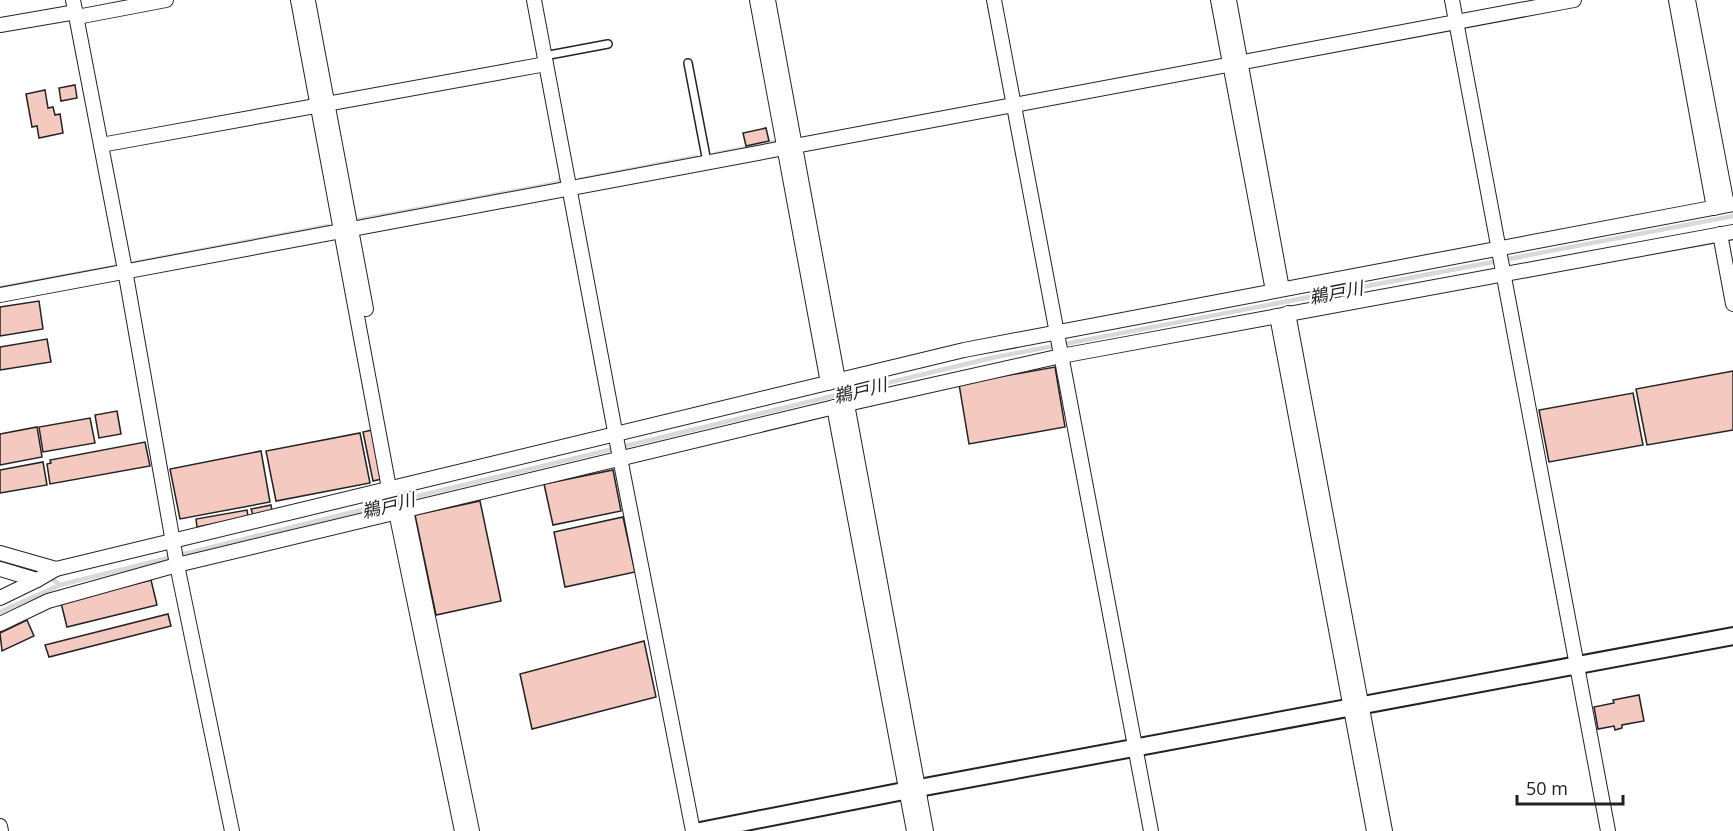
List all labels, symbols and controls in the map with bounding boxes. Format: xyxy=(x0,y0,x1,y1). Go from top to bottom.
water label: 鵜戸川 xyxy=(1307,275,1367,309)
water label: 鵜戸川 xyxy=(831,371,891,408)
water label: 鵜戸川 xyxy=(359,486,419,523)
scale bar xyxy=(1517,768,1624,806)
text: 50 m xyxy=(1526,776,1568,800)

